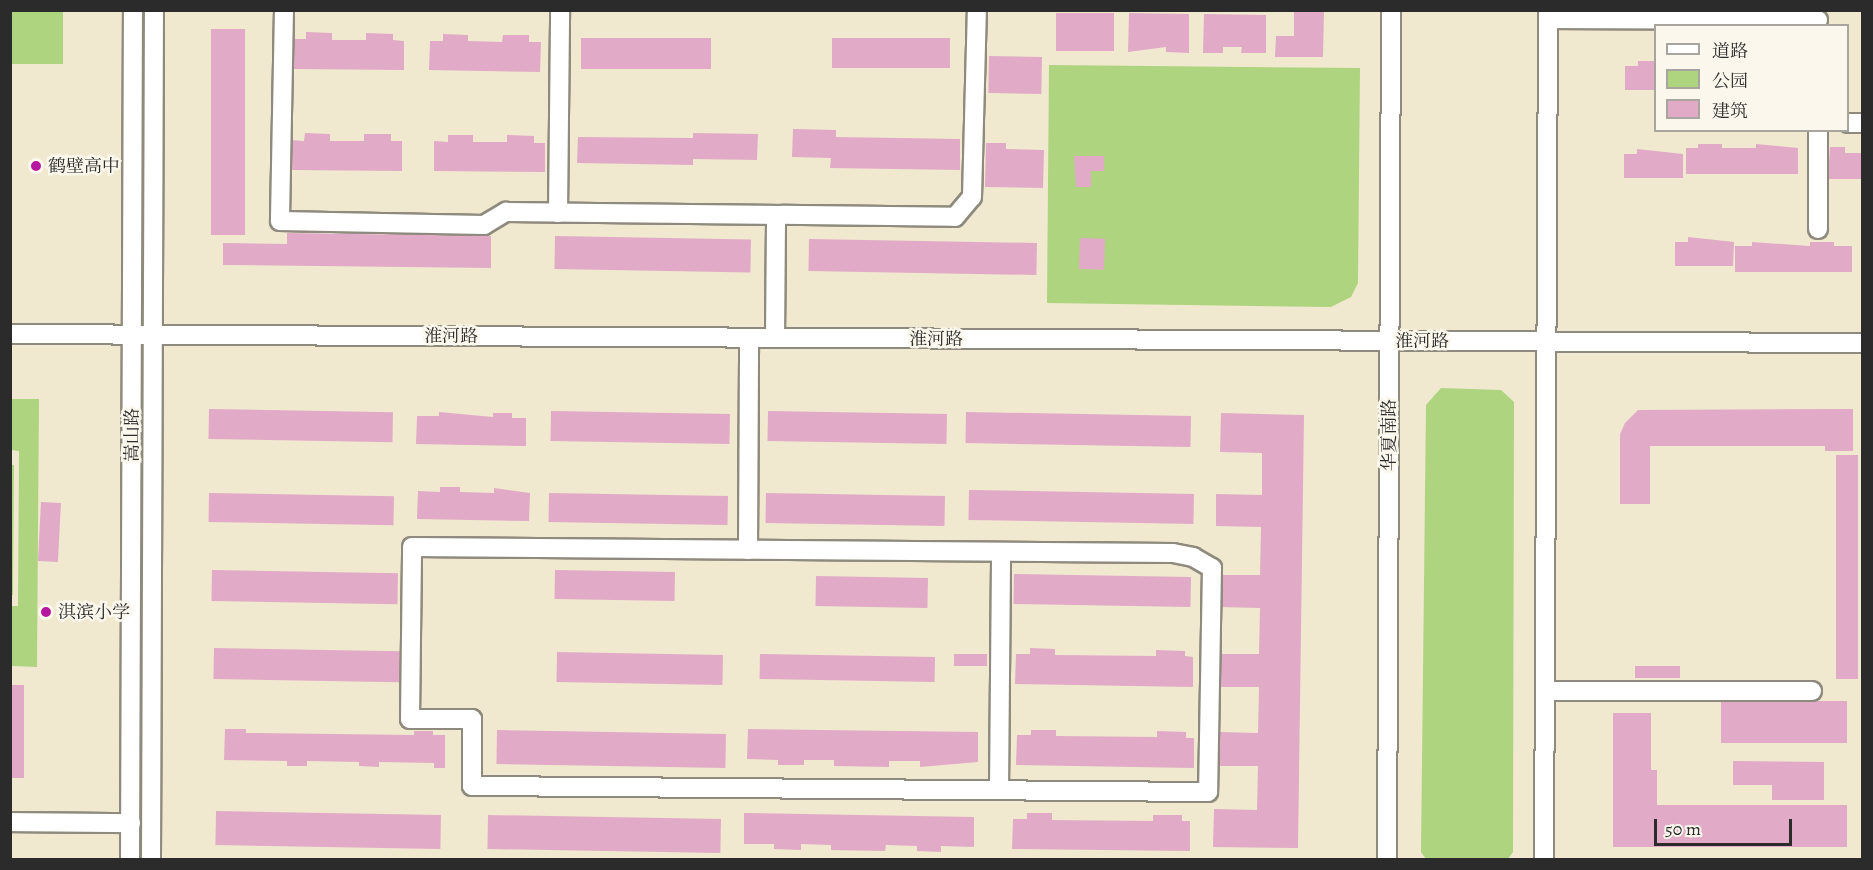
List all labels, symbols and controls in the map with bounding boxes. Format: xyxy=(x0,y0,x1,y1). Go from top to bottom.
legend xyxy=(1654,24,1849,132)
text: 道路 xyxy=(1712,39,1748,63)
text: 公园 xyxy=(1712,69,1748,93)
text: 建筑 xyxy=(1712,99,1748,123)
place label: 鹤壁高中 xyxy=(48,155,120,177)
marker: 鹤壁高中 xyxy=(29,159,43,173)
street label: 淮河路 xyxy=(424,325,478,347)
street label: 淮河路 xyxy=(909,328,963,350)
street label: 淮河路 xyxy=(1395,330,1449,352)
street label: 华夏南路 xyxy=(1378,399,1400,471)
street label: 嵩山路 xyxy=(121,408,143,462)
place label: 淇滨小学 xyxy=(58,601,130,623)
marker: 淇滨小学 xyxy=(39,605,53,619)
scale bar xyxy=(1657,807,1795,845)
text: 50 m xyxy=(1665,817,1701,841)

